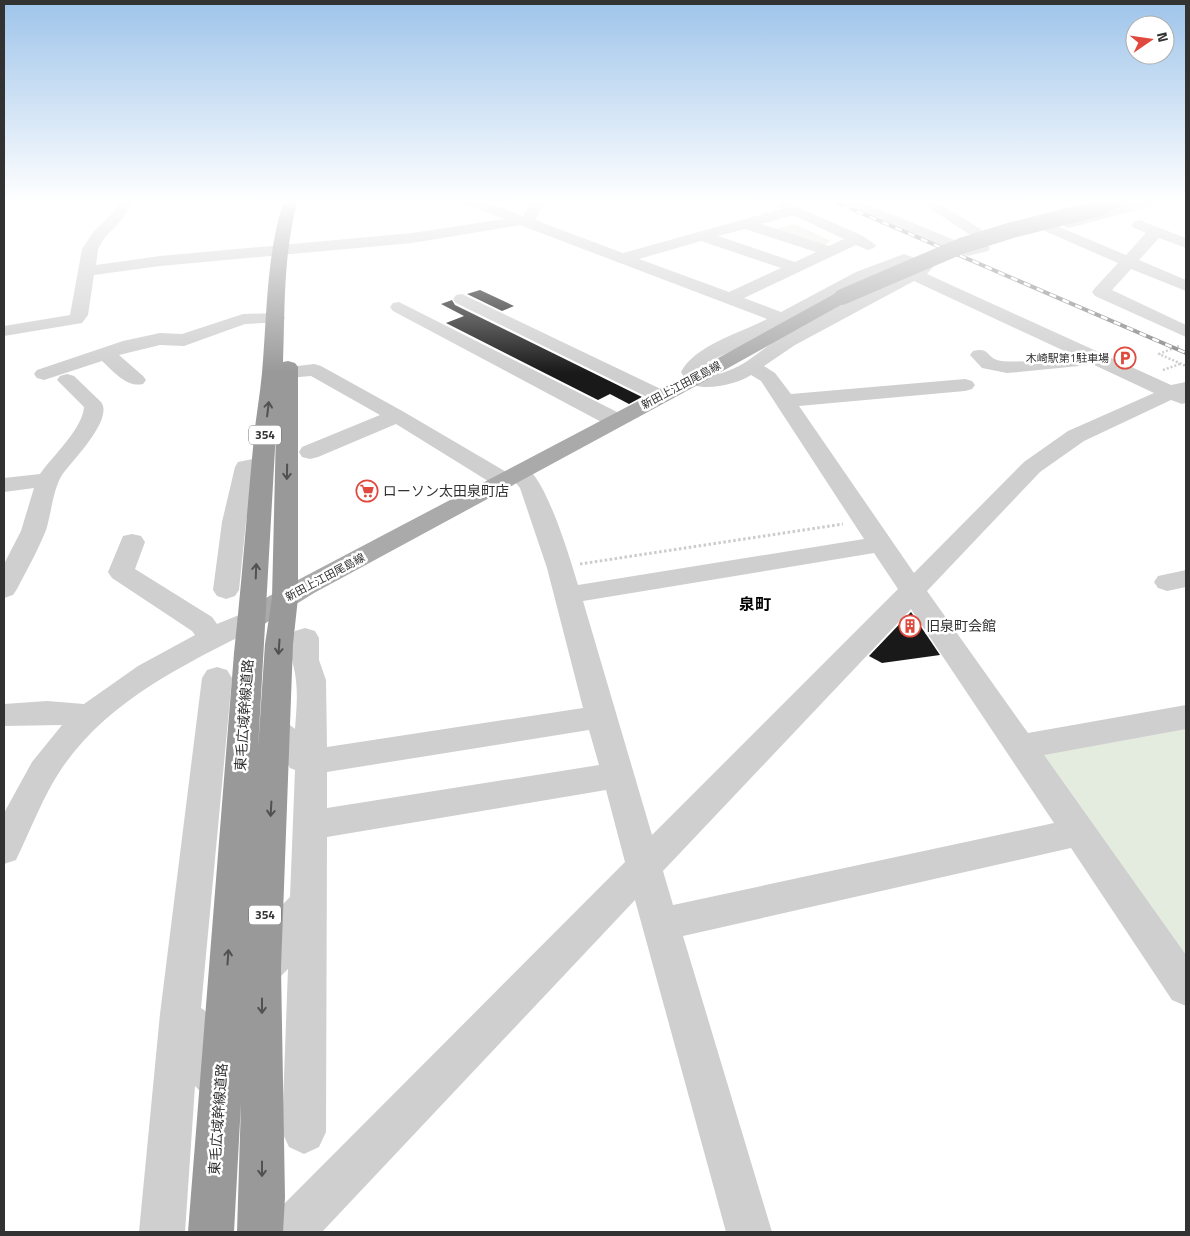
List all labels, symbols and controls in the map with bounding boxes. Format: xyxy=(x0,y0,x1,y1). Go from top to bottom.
north arrow xyxy=(1125,15,1175,65)
text: N xyxy=(1152,30,1174,44)
parking icon: 木崎駅第1駐車場 xyxy=(1113,346,1137,370)
place label: 木崎駅第1駐車場 xyxy=(1026,350,1109,366)
street label: 新田上江田尾島線 xyxy=(638,357,724,413)
one-way arrow xyxy=(263,401,273,417)
road number: 354 xyxy=(249,426,281,444)
one-way arrow xyxy=(282,464,292,480)
supermarket icon: ローソン太田泉町店 xyxy=(355,479,379,503)
place label: ローソン太田泉町店 xyxy=(383,480,509,501)
street label: 新田上江田尾島線 xyxy=(282,549,368,605)
one-way arrow xyxy=(251,563,260,579)
district label: 泉町 xyxy=(739,592,771,616)
building icon: 旧泉町会館 xyxy=(898,614,922,638)
place label: 旧泉町会館 xyxy=(926,615,996,636)
one-way arrow xyxy=(275,639,284,655)
street label: 東毛広域幹線道路 xyxy=(229,658,258,772)
one-way arrow xyxy=(267,801,276,817)
road number: 354 xyxy=(249,906,281,924)
one-way arrow xyxy=(224,949,233,965)
one-way arrow xyxy=(257,998,267,1014)
street label: 東毛広域幹線道路 xyxy=(203,1062,232,1176)
one-way arrow xyxy=(257,1160,267,1177)

